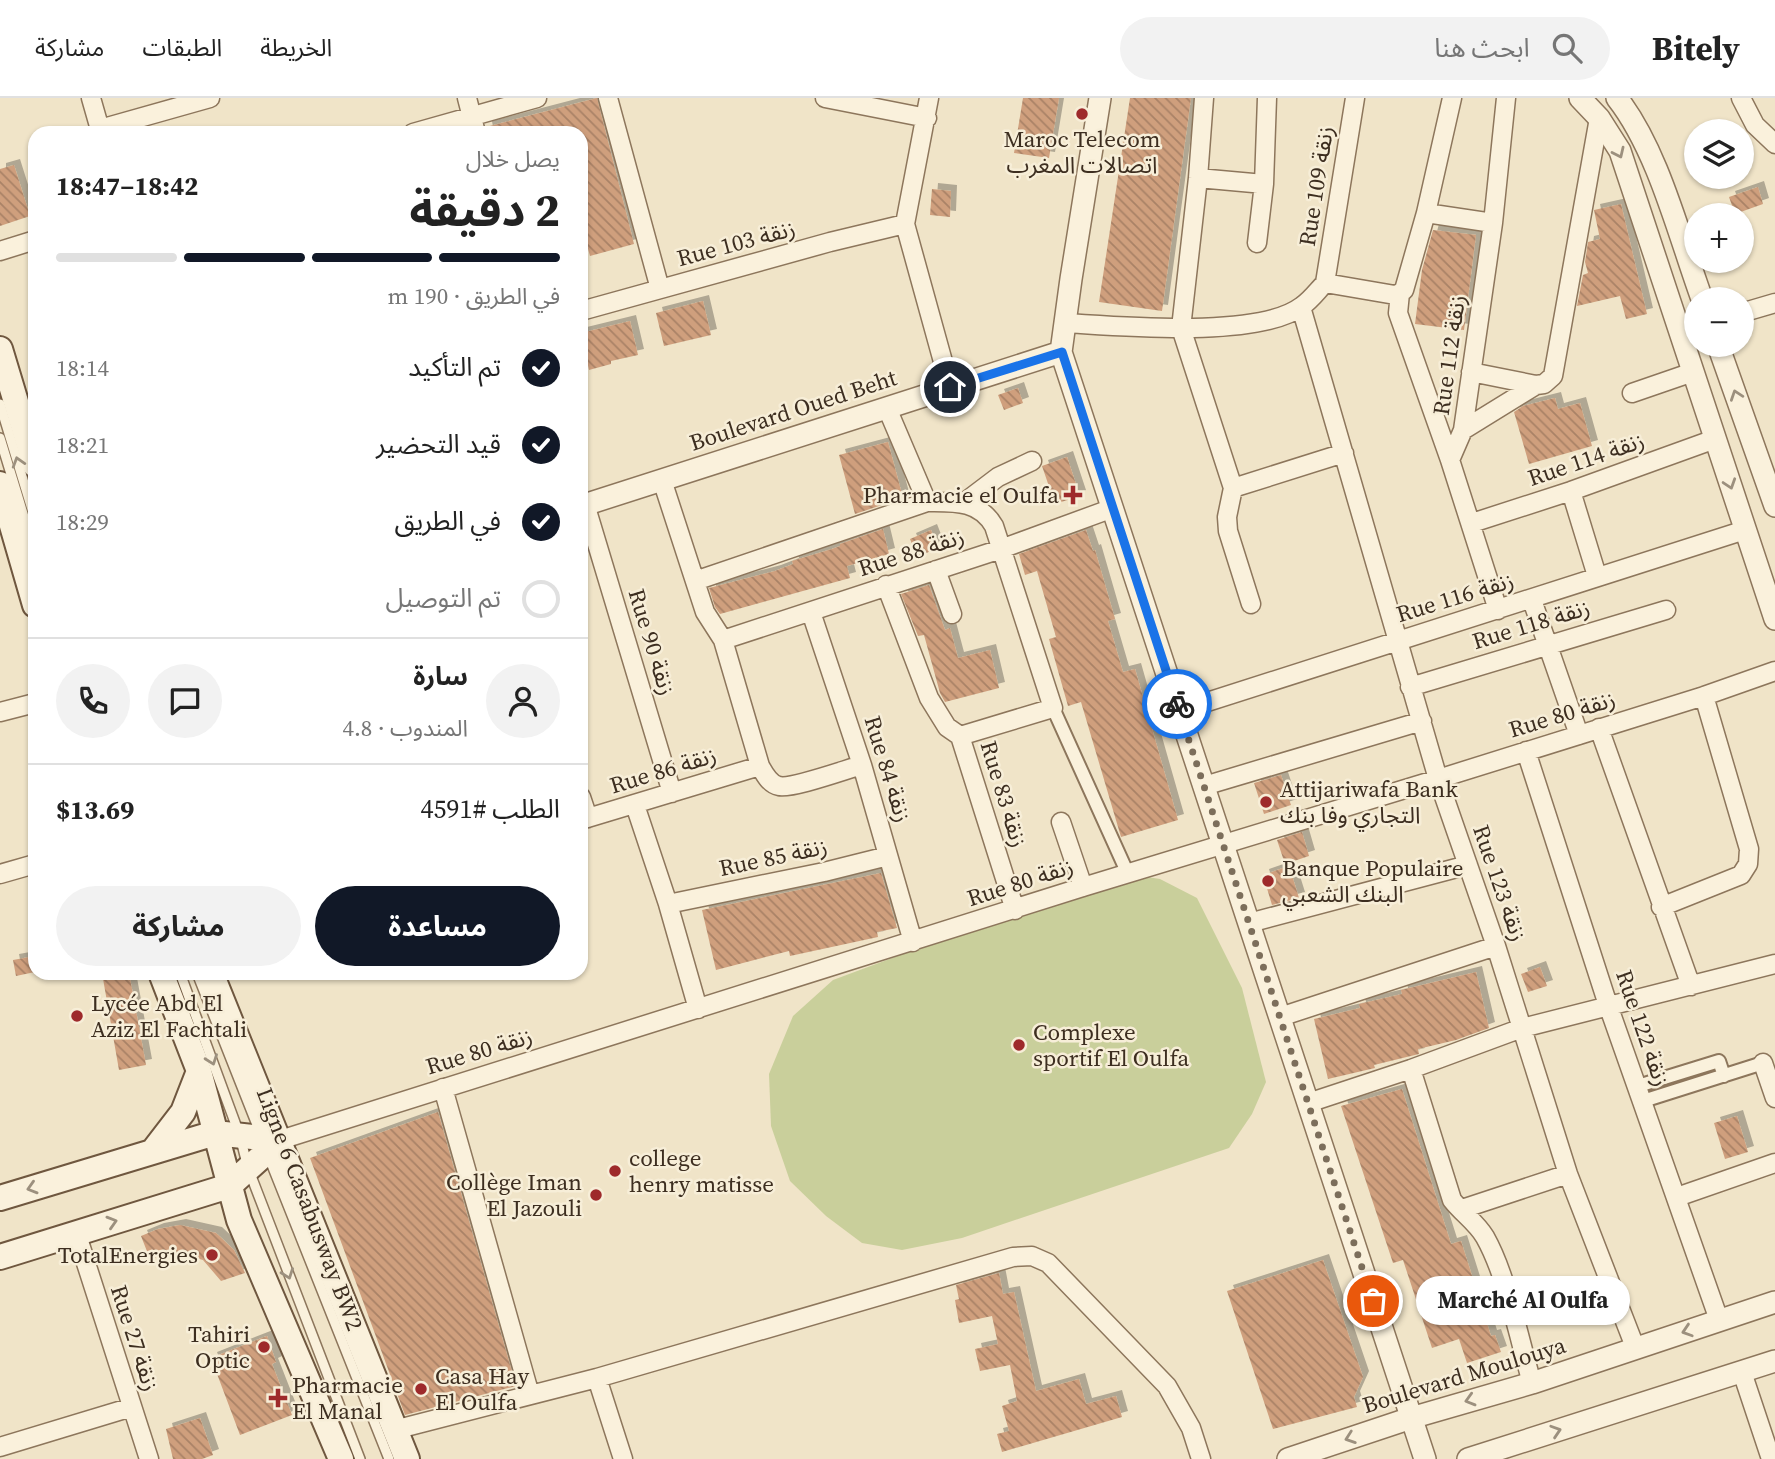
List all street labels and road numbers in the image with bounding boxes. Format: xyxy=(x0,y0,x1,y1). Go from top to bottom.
street label: Rue 109 زنقة xyxy=(1291,124,1341,248)
street label: Rue 103 زنقة xyxy=(673,212,799,274)
street label: Rue 112 زنقة xyxy=(1425,293,1473,417)
street label: Boulevard Oued Beht xyxy=(685,361,901,459)
street label: Rue 114 زنقة xyxy=(1523,424,1649,494)
street label: Rue 88 زنقة xyxy=(854,520,968,584)
street label: Rue 116 زنقة xyxy=(1392,564,1518,630)
street label: Rue 90 زنقة xyxy=(621,585,683,699)
street label: Rue 118 زنقة xyxy=(1468,591,1594,657)
street label: Rue 80 زنقة xyxy=(1505,683,1619,745)
street label: Rue 84 زنقة xyxy=(857,712,919,826)
street label: Rue 83 زنقة xyxy=(973,737,1035,851)
street label: Rue 86 زنقة xyxy=(606,739,720,801)
street label: Rue 123 زنقة xyxy=(1465,820,1535,946)
street label: Rue 85 زنقة xyxy=(716,830,830,884)
street label: Rue 80 زنقة xyxy=(963,850,1077,914)
street label: Rue 122 زنقة xyxy=(1608,965,1678,1091)
street label: Rue 80 زنقة xyxy=(422,1020,536,1082)
street label: Ligne 6 Casabusway BW2 xyxy=(249,1083,371,1335)
street label: Rue 27 زنقة xyxy=(103,1281,167,1395)
street label: Boulevard Moulouya xyxy=(1359,1329,1570,1421)

